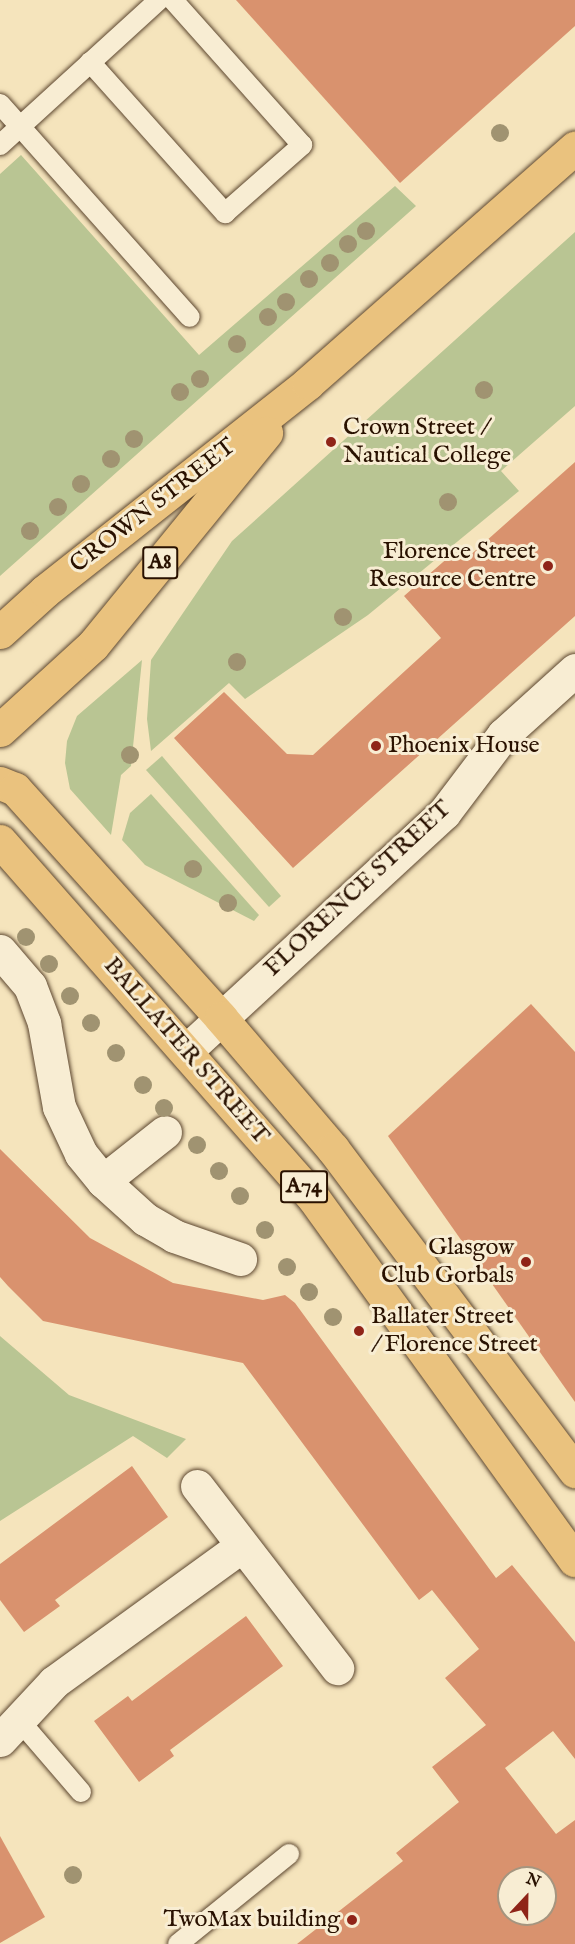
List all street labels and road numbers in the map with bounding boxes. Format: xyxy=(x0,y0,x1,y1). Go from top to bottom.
street label: CROWN STREET xyxy=(65,432,241,580)
road number: A8 xyxy=(142,544,178,582)
street label: FLORENCE STREET xyxy=(259,795,457,983)
street label: BALLATER STREET xyxy=(97,952,275,1150)
road number: A74 xyxy=(280,1168,328,1206)

